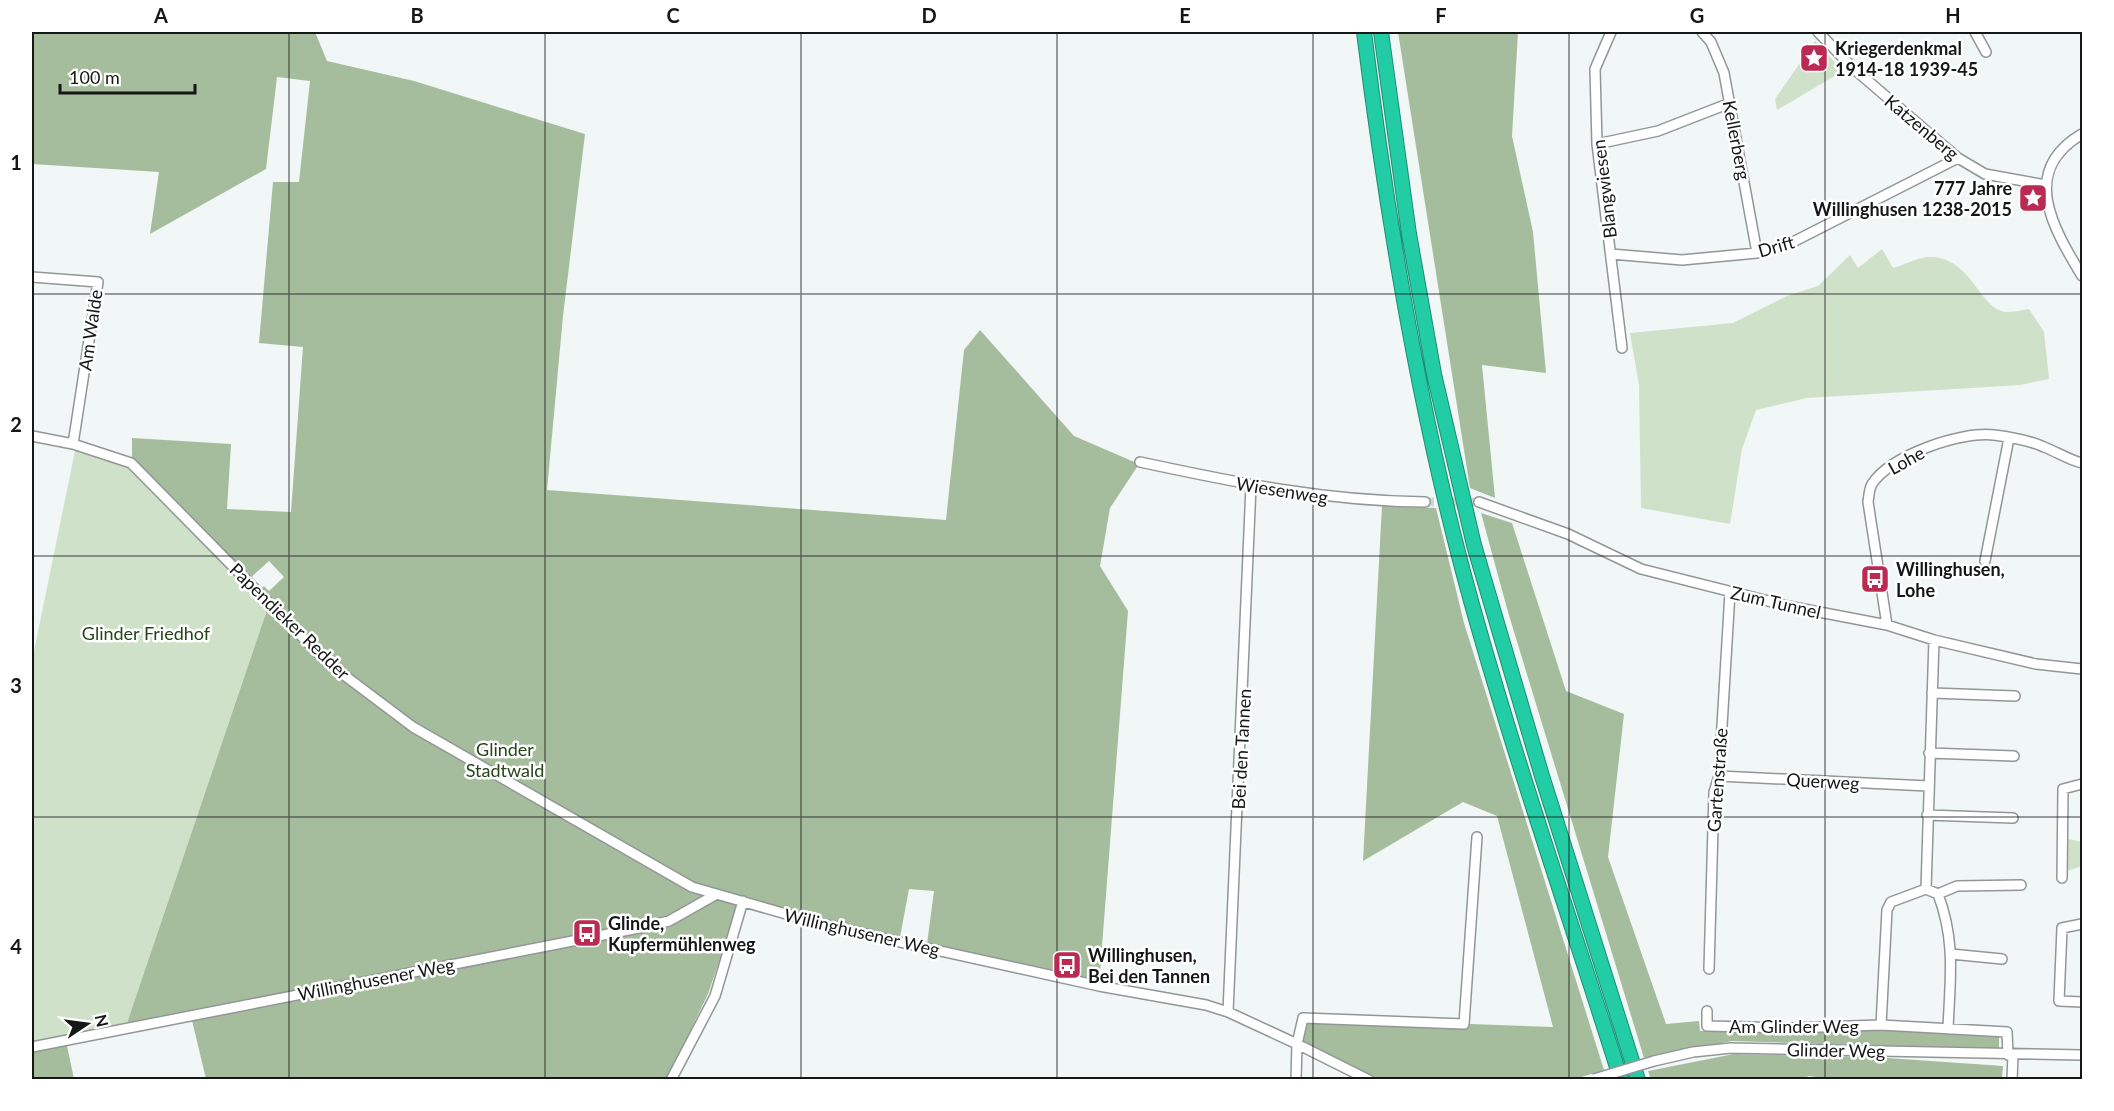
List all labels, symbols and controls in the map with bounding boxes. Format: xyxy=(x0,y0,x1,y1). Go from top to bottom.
text: A xyxy=(153,3,168,27)
text: B xyxy=(410,3,424,27)
text: C xyxy=(666,3,680,27)
text: D xyxy=(921,3,937,27)
text: E xyxy=(1179,3,1191,27)
text: F xyxy=(1435,3,1447,27)
text: G xyxy=(1690,3,1704,27)
text: H xyxy=(1945,3,1961,27)
place label: Kriegerdenkmal 1914-18 1939-45 xyxy=(1835,37,1978,80)
place icon: Kriegerdenkmal 1914-18 1939-45 xyxy=(1798,42,1830,74)
scale bar xyxy=(60,57,195,95)
text: 100 m xyxy=(69,66,120,88)
street label: Katzenberg xyxy=(1880,90,1964,164)
street label: Kellerberg xyxy=(1719,98,1755,182)
street label: Blangwiesen xyxy=(1587,138,1621,240)
text: 1 xyxy=(10,150,22,174)
place label: 777 Jahre Willinghusen 1238-2015 xyxy=(1813,177,2012,220)
place icon: 777 Jahre Willinghusen 1238-2015 xyxy=(2017,182,2049,214)
street label: Drift xyxy=(1755,230,1797,262)
street label: Am Walde xyxy=(73,288,107,372)
text: 2 xyxy=(10,412,22,436)
street label: Lohe xyxy=(1884,441,1928,479)
street label: Wiesenweg xyxy=(1235,472,1329,508)
street label: Papendieker Redder xyxy=(225,558,355,684)
place label: Willinghusen, Lohe xyxy=(1896,558,2005,601)
bus stop icon: Willinghusen, Lohe xyxy=(1859,563,1891,595)
street label: Zum Tunnel xyxy=(1729,581,1823,623)
park label: Glinder Friedhof xyxy=(82,622,211,644)
text: 3 xyxy=(10,673,22,697)
street label: Bei den Tannen xyxy=(1227,688,1255,810)
street label: Gartenstraße xyxy=(1702,727,1732,833)
park label: Glinder Stadtwald xyxy=(466,738,544,781)
street label: Querweg xyxy=(1786,768,1860,794)
street label: Willinghusener Weg xyxy=(782,903,942,961)
place label: Glinde, Kupfermühlenweg xyxy=(608,912,756,955)
bus stop icon: Glinde, Kupfermühlenweg xyxy=(571,917,603,949)
text: 4 xyxy=(10,934,22,958)
place label: Willinghusen, Bei den Tannen xyxy=(1088,944,1210,987)
bus stop icon: Willinghusen, Bei den Tannen xyxy=(1051,949,1083,981)
street label: Willinghusener Weg xyxy=(296,953,456,1005)
north arrow xyxy=(57,994,117,1054)
text: N xyxy=(91,1012,113,1029)
street label: Am Glinder Weg xyxy=(1729,1015,1859,1037)
street label: Glinder Weg xyxy=(1787,1038,1885,1062)

